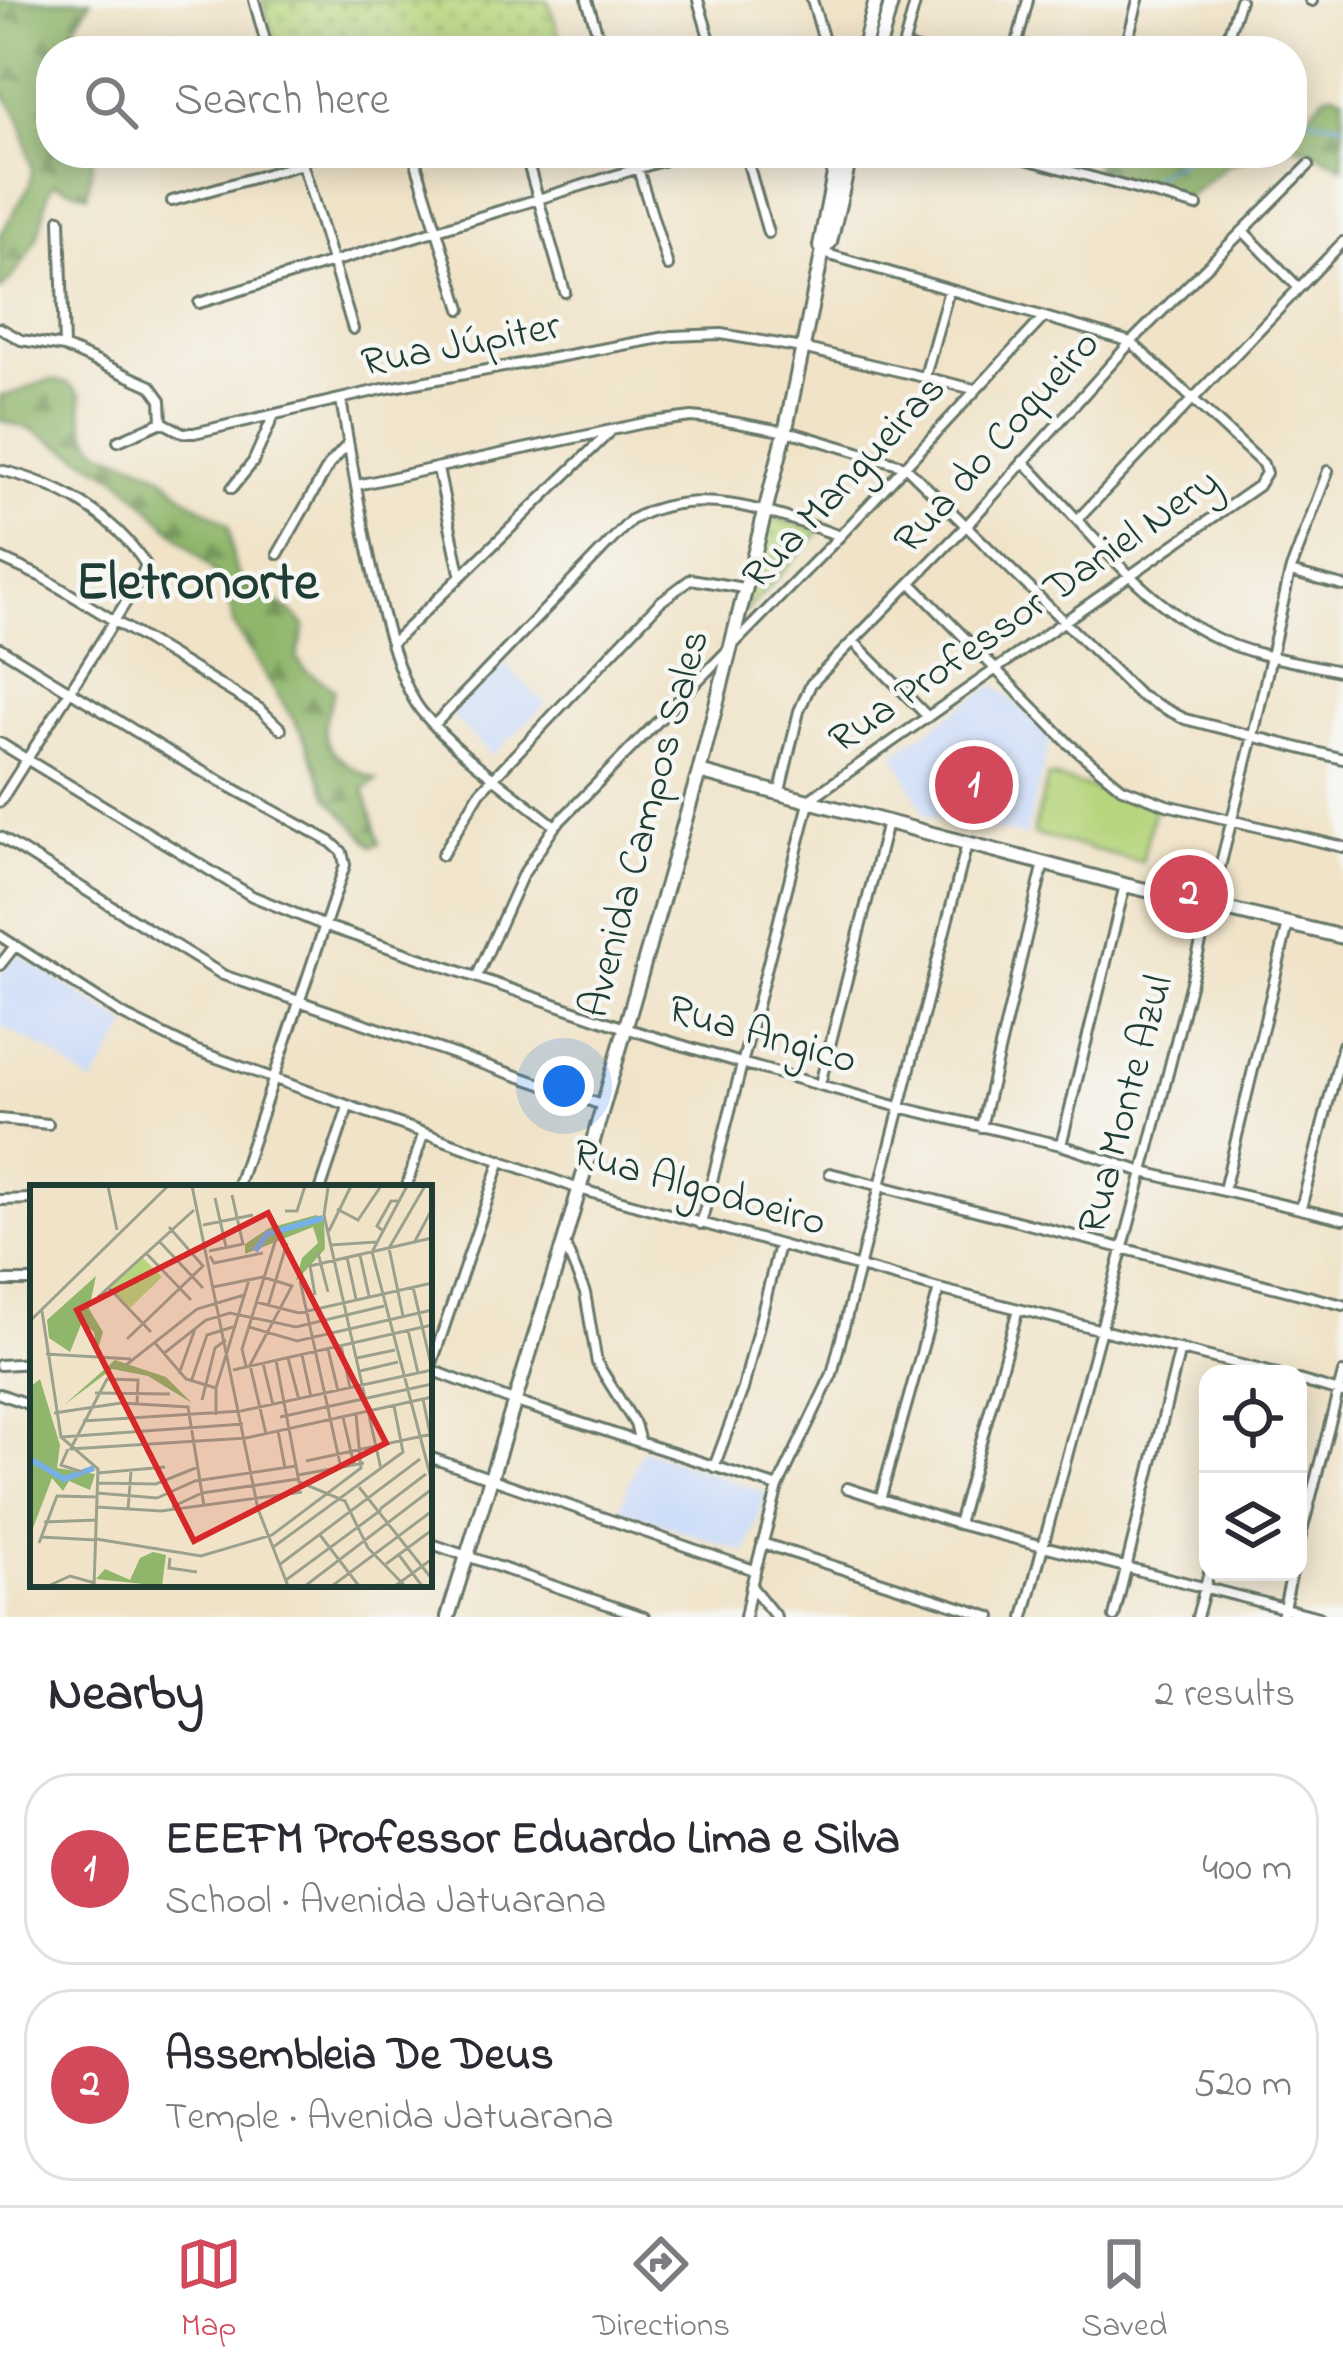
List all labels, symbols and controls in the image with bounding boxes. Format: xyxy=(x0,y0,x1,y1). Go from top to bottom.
search box xyxy=(36,36,1307,168)
icon: search xyxy=(78,69,144,135)
text: Search here xyxy=(174,69,390,135)
street label: Rua Júpiter xyxy=(356,297,566,395)
street label: Rua do Coqueiro xyxy=(880,317,1116,569)
street label: Rua Mangueiras xyxy=(729,361,961,605)
street label: Rua Professor Daniel Nery xyxy=(817,454,1233,770)
district label: Eletronorte xyxy=(76,546,320,624)
street label: Avenida Campos Sales xyxy=(565,623,727,1025)
pin: 1 xyxy=(935,740,1013,830)
pin: 2 xyxy=(1150,849,1228,939)
street label: Rua Monte Azul xyxy=(1063,969,1191,1241)
street label: Rua Angico xyxy=(660,980,864,1092)
your location xyxy=(534,1056,594,1116)
street label: Rua Algodoeiro xyxy=(565,1124,833,1254)
inset map xyxy=(30,1185,432,1587)
map controls xyxy=(1199,1365,1307,1581)
button: locate xyxy=(1199,1365,1307,1473)
button: layers xyxy=(1199,1473,1307,1581)
text: Nearby xyxy=(48,1658,204,1733)
text: 2 results xyxy=(1155,1667,1295,1724)
text: EEEFM Professor Eduardo Lima e Silva xyxy=(165,1808,900,1874)
text: 1 xyxy=(84,1841,96,1898)
text: 400 m xyxy=(1202,1841,1292,1898)
text: School · Avenida Jatuarana xyxy=(165,1874,606,1931)
text: Assembleia De Deus xyxy=(165,2024,554,2090)
text: 2 xyxy=(80,2057,100,2114)
text: 520 m xyxy=(1193,2057,1292,2114)
text: Temple · Avenida Jatuarana xyxy=(165,2090,614,2147)
tab: Map xyxy=(176,2231,242,2351)
tab: Directions xyxy=(593,2231,730,2351)
tab: Saved xyxy=(1081,2231,1167,2351)

